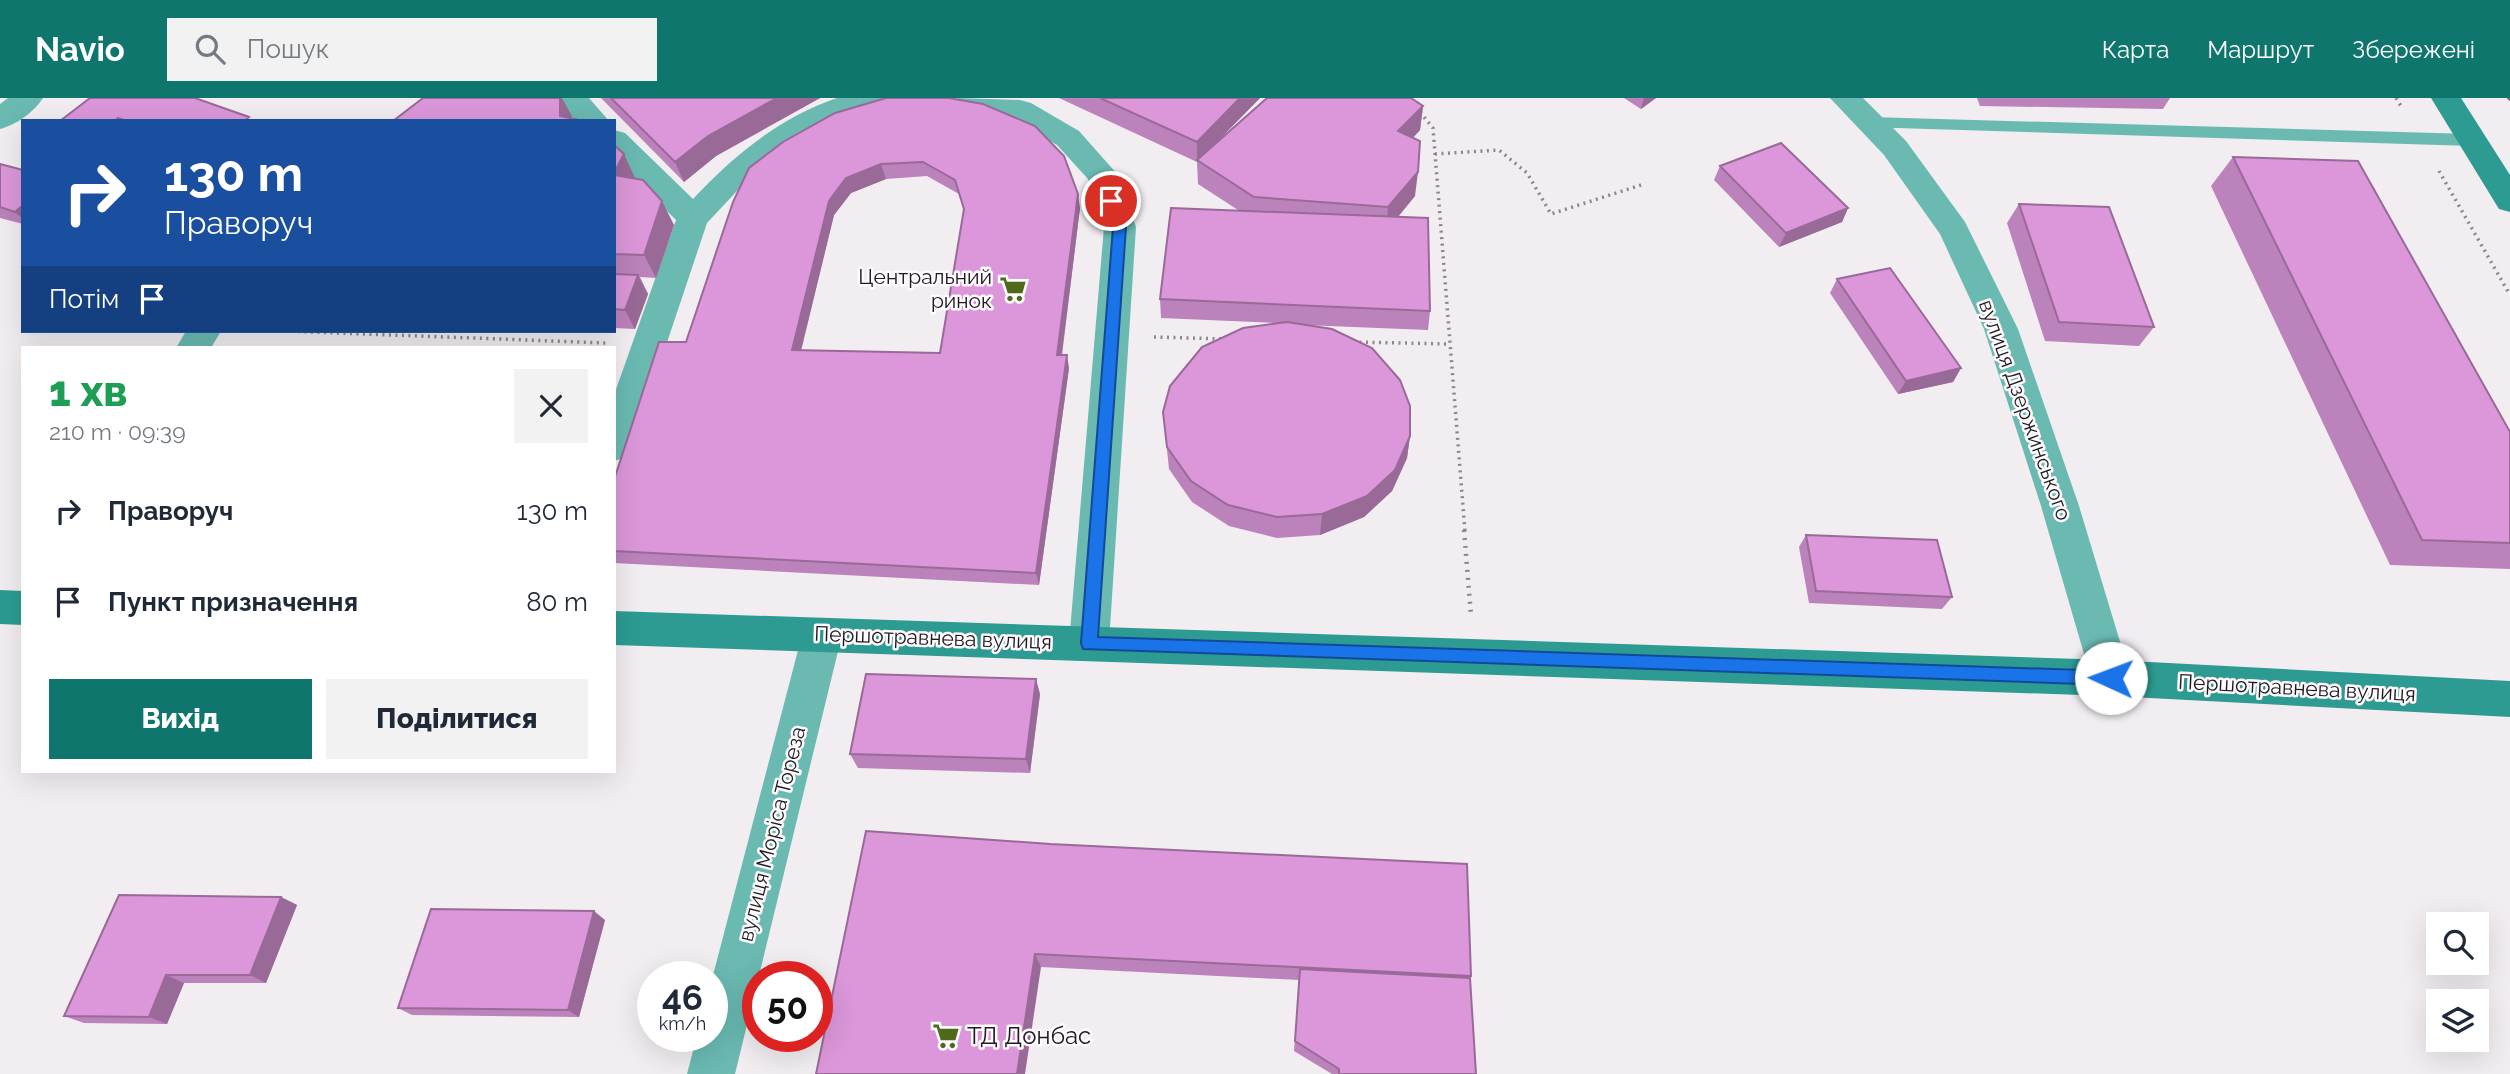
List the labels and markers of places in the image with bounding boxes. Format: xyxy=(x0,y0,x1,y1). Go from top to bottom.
pin xyxy=(1081,171,1141,231)
place label: Центральний ринок xyxy=(858,264,992,313)
supermarket icon: Центральний ринок xyxy=(998,274,1028,304)
supermarket icon: ТД Донбас xyxy=(931,1021,961,1051)
place label: ТД Донбас xyxy=(967,1021,1091,1050)

